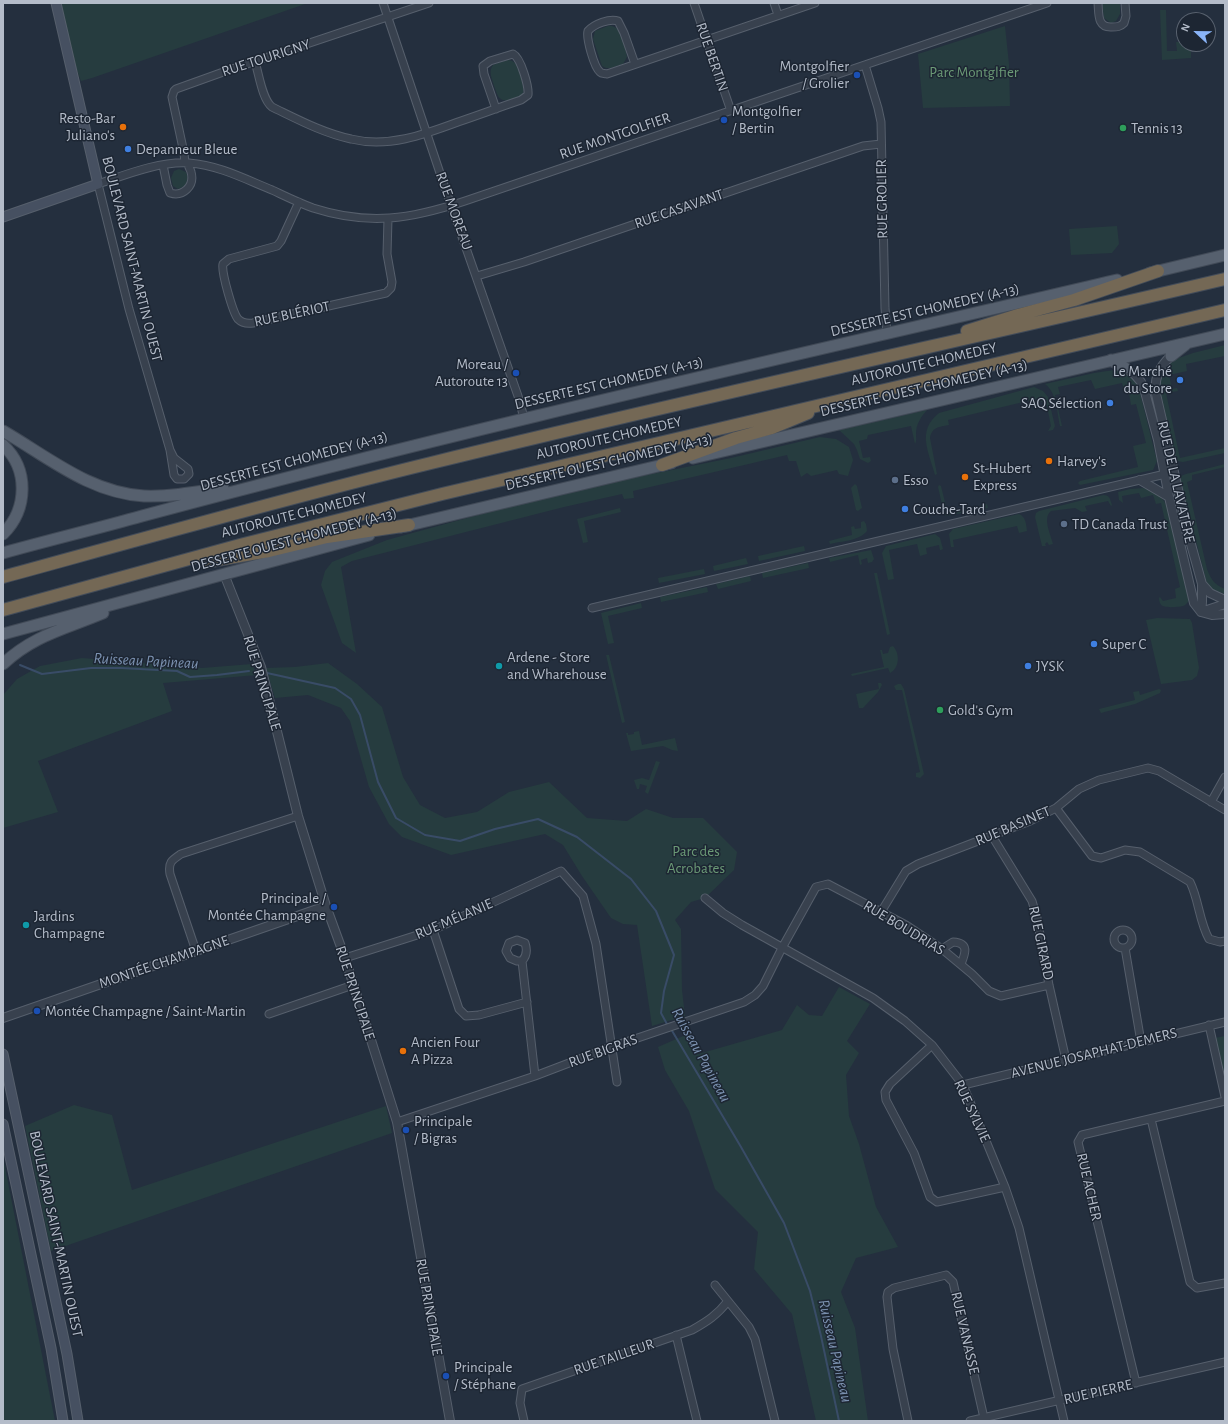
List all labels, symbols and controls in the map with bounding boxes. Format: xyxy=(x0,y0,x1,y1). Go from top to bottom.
north arrow xyxy=(1176,12,1216,52)
street label: RUE BERTIN xyxy=(692,20,732,94)
text: N xyxy=(1179,22,1192,33)
street label: RUE TOURIGNY xyxy=(219,35,313,81)
place label: Montgolfier / Grolier xyxy=(780,57,849,92)
park label: Parc Montglfier xyxy=(929,63,1019,81)
marker: Montgolfier / Grolier xyxy=(852,70,862,80)
place label: Montgolfier / Bertin xyxy=(732,102,801,137)
place label: Resto-Bar Juliano's xyxy=(59,109,115,144)
street label: RUE MONTGOLFIER xyxy=(557,109,673,163)
marker: Montgolfier / Bertin xyxy=(719,115,729,125)
place label: Tennis 13 xyxy=(1131,119,1183,137)
marker: Resto-Bar Juliano's xyxy=(118,122,128,132)
marker: Tennis 13 xyxy=(1118,123,1128,133)
place label: Depanneur Bleue xyxy=(136,140,237,158)
marker: Depanneur Bleue xyxy=(123,144,133,154)
street label: BOULEVARD SAINT-MARTIN OUEST xyxy=(98,155,166,363)
street label: RUE GROLIER xyxy=(872,159,892,239)
street label: RUE MOREAU xyxy=(432,169,476,253)
street label: RUE CASAVANT xyxy=(632,185,726,233)
street label: DESSERTE EST CHOMEDEY (A-13) xyxy=(829,279,1021,341)
street label: RUE BLÉRIOT xyxy=(252,297,332,331)
street label: AUTOROUTE CHOMEDEY xyxy=(849,338,999,390)
street label: DESSERTE EST CHOMEDEY (A-13) xyxy=(513,352,705,414)
place label: Moreau / Autoroute 13 xyxy=(435,355,508,390)
street label: DESSERTE OUEST CHOMEDEY (A-13) xyxy=(818,355,1030,421)
place label: Le Marché du Store xyxy=(1113,362,1172,397)
marker: Moreau / Autoroute 13 xyxy=(511,368,521,378)
marker: Le Marché du Store xyxy=(1175,375,1185,385)
place label: SAQ Sélection xyxy=(1021,394,1102,412)
marker: SAQ Sélection xyxy=(1105,398,1115,408)
street label: AUTOROUTE CHOMEDEY xyxy=(534,412,684,464)
street label: RUE DE LA LAVATÈRE xyxy=(1153,419,1199,545)
street label: DESSERTE EST CHOMEDEY (A-13) xyxy=(198,427,390,495)
street label: DESSERTE OUEST CHOMEDEY (A-13) xyxy=(503,429,715,495)
place label: Harvey's xyxy=(1057,452,1106,470)
marker: Harvey's xyxy=(1044,456,1054,466)
place label: St-Hubert Express xyxy=(973,459,1031,494)
place label: Esso xyxy=(903,471,929,489)
marker: St-Hubert Express xyxy=(960,472,970,482)
marker: Esso xyxy=(890,475,900,485)
street label: AUTOROUTE CHOMEDEY xyxy=(219,488,369,542)
place label: Couche-Tard xyxy=(913,500,985,518)
street label: DESSERTE OUEST CHOMEDEY (A-13) xyxy=(189,504,399,576)
marker: Couche-Tard xyxy=(900,504,910,514)
place label: TD Canada Trust xyxy=(1072,515,1167,533)
marker: TD Canada Trust xyxy=(1059,519,1069,529)
street label: RUE PRINCIPALE xyxy=(239,633,285,733)
place label: Super C xyxy=(1102,635,1146,653)
marker: Super C xyxy=(1089,639,1099,649)
place label: Ardene - Store and Wharehouse xyxy=(507,648,607,683)
water label: Ruisseau Papineau xyxy=(93,649,199,673)
place label: JYSK xyxy=(1036,657,1064,675)
marker: Ardene - Store and Wharehouse xyxy=(494,661,504,671)
marker: JYSK xyxy=(1023,661,1033,671)
place label: Gold's Gym xyxy=(948,701,1013,719)
marker: Gold's Gym xyxy=(935,705,945,715)
street label: RUE BASINET xyxy=(973,802,1053,850)
park label: Parc des Acrobates xyxy=(667,842,725,877)
place label: Principale / Montée Champagne xyxy=(208,889,326,924)
street label: RUE MÉLANIE xyxy=(412,895,496,943)
street label: RUE BOUDRIAS xyxy=(860,897,948,959)
marker: Principale / Montée Champagne xyxy=(329,902,339,912)
street label: RUE GIRARD xyxy=(1024,904,1058,982)
place label: Jardins Champagne xyxy=(34,907,105,942)
marker: Jardins Champagne xyxy=(21,920,31,930)
street label: MONTÉE CHAMPAGNE xyxy=(97,931,231,993)
street label: RUE PRINCIPALE xyxy=(331,943,379,1043)
place label: Montée Champagne / Saint-Martin xyxy=(45,1002,246,1020)
water label: Ruisseau Papineau xyxy=(667,1004,735,1106)
marker: Montée Champagne / Saint-Martin xyxy=(32,1006,42,1016)
street label: AVENUE JOSAPHAT-DEMERS xyxy=(1009,1024,1179,1082)
street label: RUE BIGRAS xyxy=(566,1030,640,1072)
place label: Ancien Four A Pizza xyxy=(411,1033,479,1068)
marker: Ancien Four A Pizza xyxy=(398,1046,408,1056)
street label: RUE SYLVIE xyxy=(950,1077,994,1145)
place label: Principale / Bigras xyxy=(414,1112,472,1147)
marker: Principale / Bigras xyxy=(401,1125,411,1135)
street label: BOULEVARD SAINT-MARTIN OUEST xyxy=(25,1129,87,1339)
street label: RUE ACHER xyxy=(1072,1151,1106,1223)
street label: RUE PRINCIPALE xyxy=(412,1257,446,1357)
street label: RUE VANASSE xyxy=(947,1290,983,1376)
water label: Ruisseau Papineau xyxy=(814,1298,856,1404)
street label: RUE TAILLEUR xyxy=(571,1335,657,1379)
place label: Principale / Stéphane xyxy=(454,1358,516,1393)
marker: Principale / Stéphane xyxy=(441,1371,451,1381)
street label: RUE PIERRE xyxy=(1062,1375,1134,1409)

